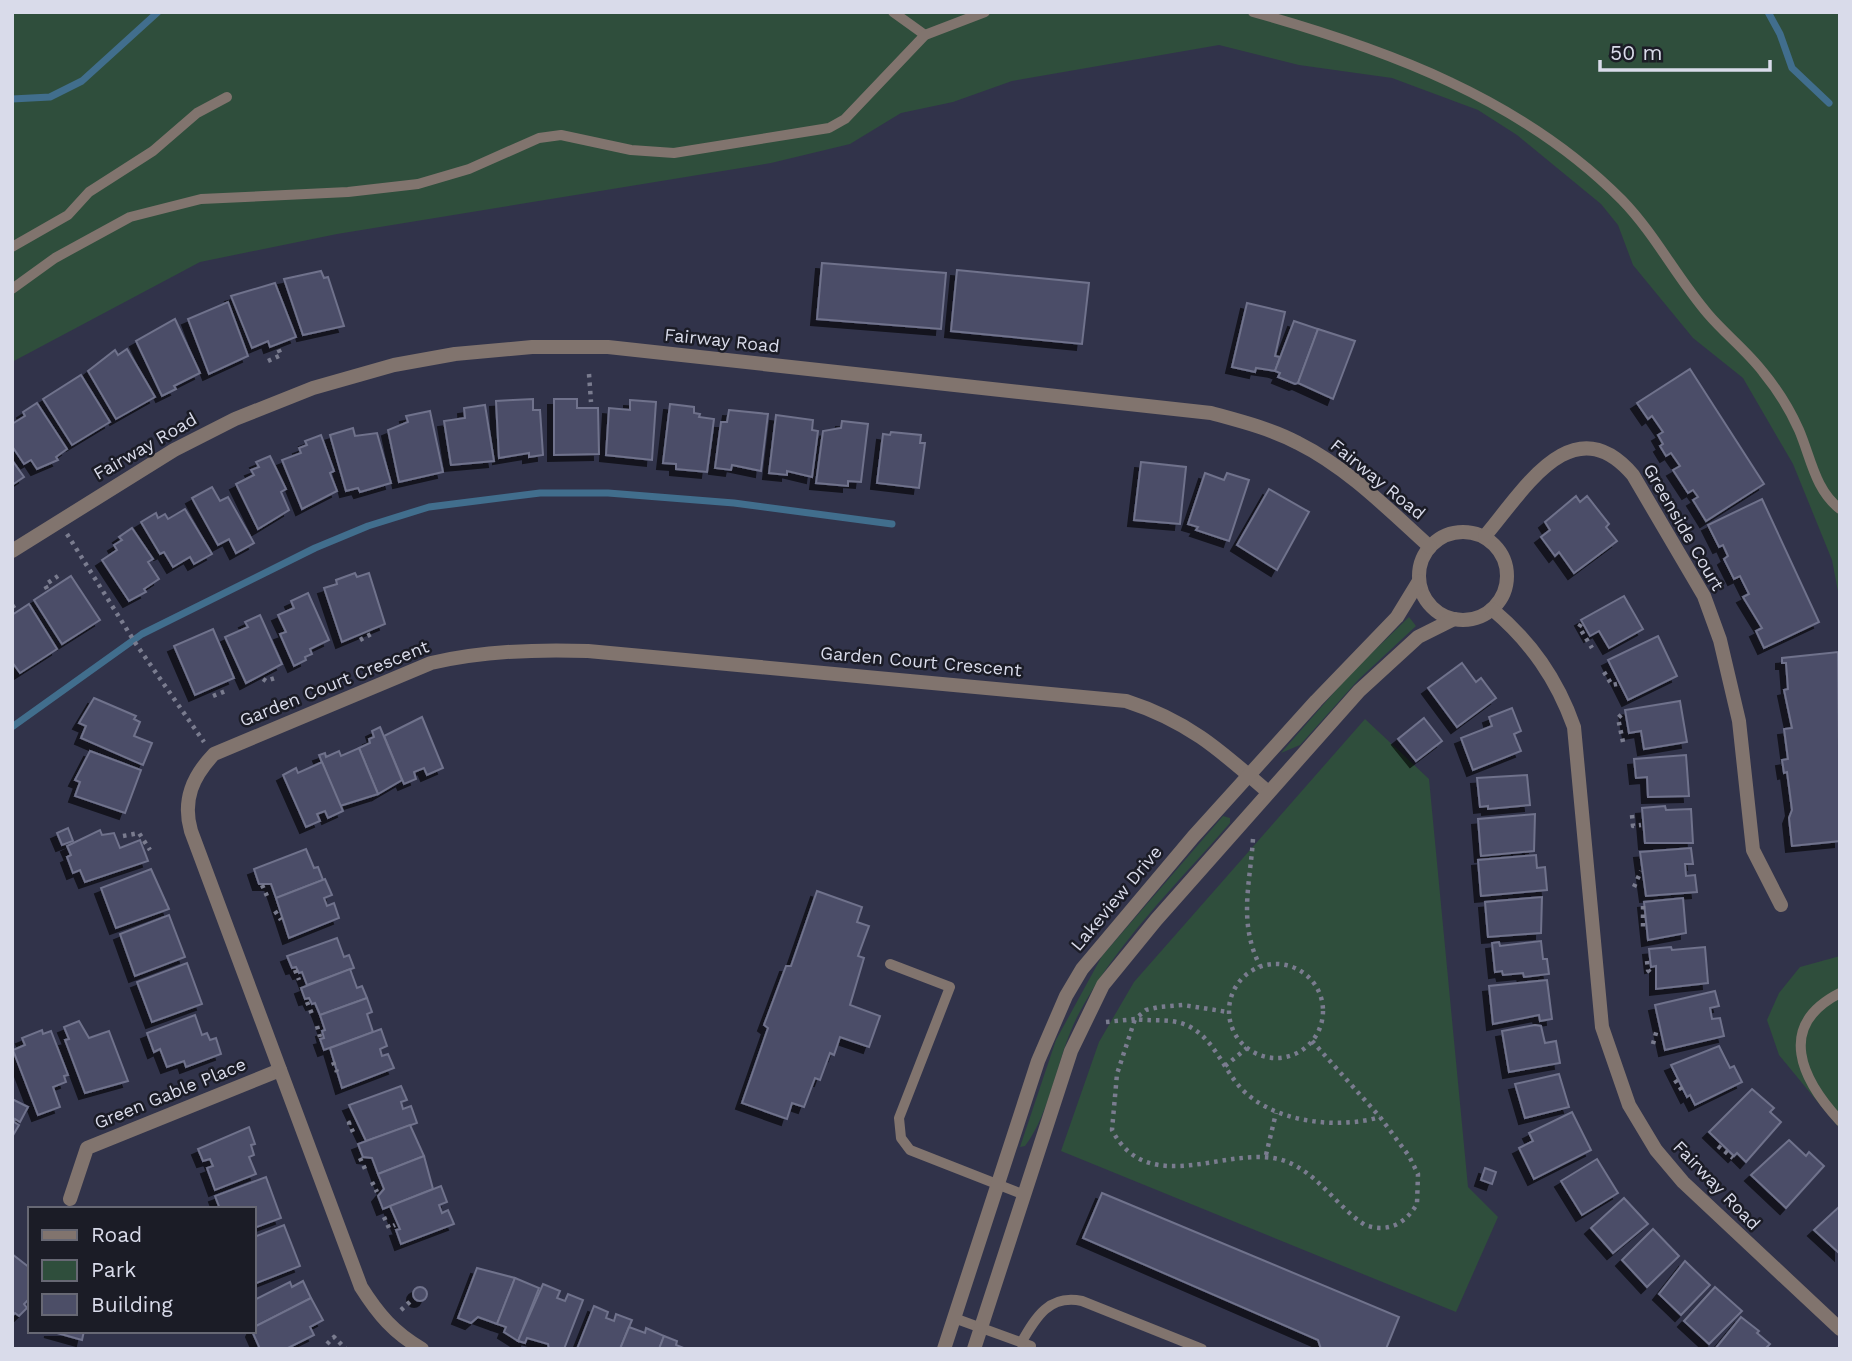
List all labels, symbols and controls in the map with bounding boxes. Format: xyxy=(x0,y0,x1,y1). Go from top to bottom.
scale bar xyxy=(1600,28,1770,72)
text: 50 m xyxy=(1610,40,1662,65)
street label: Fairway Road xyxy=(663,324,781,356)
street label: Fairway Road xyxy=(90,408,200,484)
street label: Fairway Road xyxy=(1326,434,1430,524)
street label: Greenside Court xyxy=(1639,460,1729,594)
street label: Garden Court Crescent xyxy=(236,635,432,731)
street label: Garden Court Crescent xyxy=(819,642,1023,680)
street label: Lakeview Drive xyxy=(1066,841,1166,955)
street label: Green Gable Place xyxy=(91,1053,249,1133)
street label: Fairway Road xyxy=(1669,1136,1765,1234)
legend xyxy=(28,1207,256,1333)
text: Road xyxy=(91,1222,142,1247)
text: Park xyxy=(91,1257,136,1282)
text: Building xyxy=(91,1292,173,1317)

